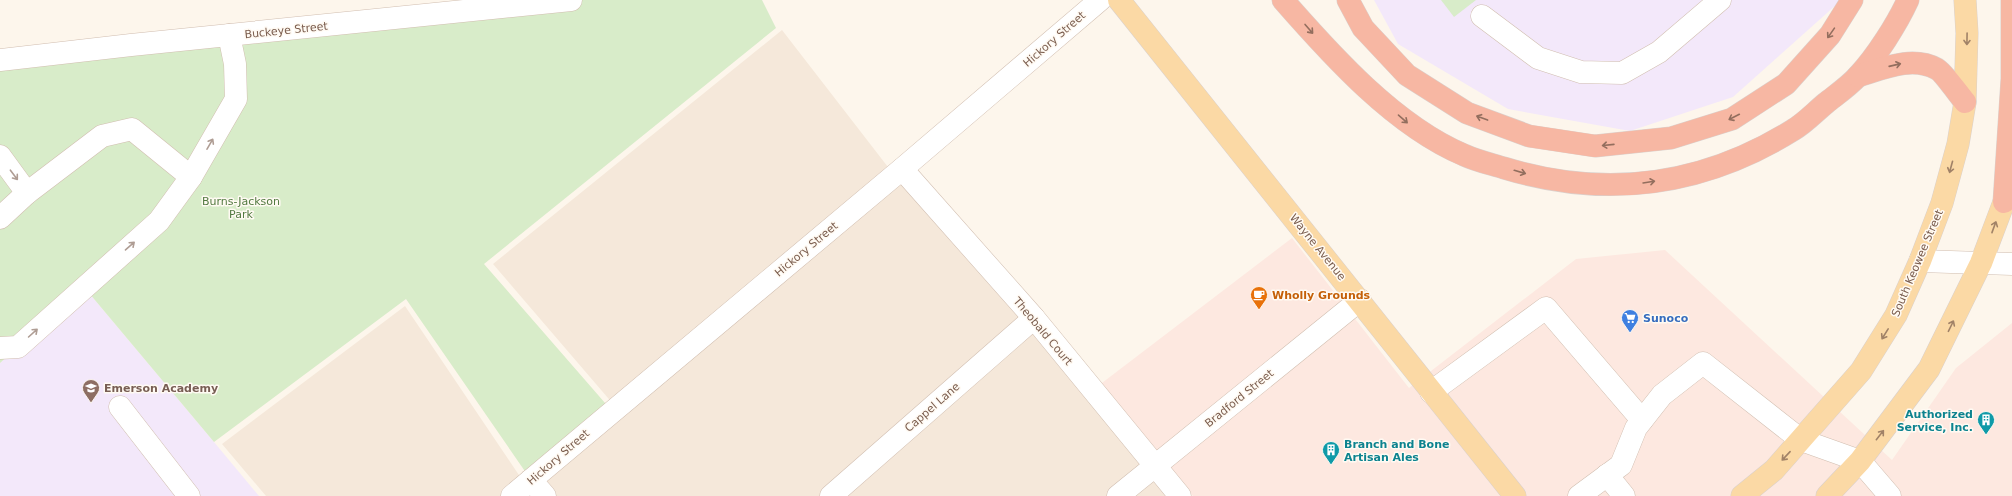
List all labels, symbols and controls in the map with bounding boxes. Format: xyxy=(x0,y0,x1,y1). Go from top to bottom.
street label: Hickory Street xyxy=(1021,8,1089,70)
street label: Buckeye Street xyxy=(244,20,329,41)
one-way arrow xyxy=(1304,24,1313,34)
one-way arrow xyxy=(1827,27,1835,38)
one-way arrow xyxy=(1963,32,1971,45)
one-way arrow xyxy=(1888,61,1901,68)
one-way arrow xyxy=(1398,114,1409,123)
one-way arrow xyxy=(1476,114,1488,122)
one-way arrow xyxy=(1728,114,1740,122)
one-way arrow xyxy=(207,138,215,150)
one-way arrow xyxy=(1602,141,1615,148)
one-way arrow xyxy=(1947,161,1955,174)
one-way arrow xyxy=(9,169,18,180)
one-way arrow xyxy=(1514,169,1527,177)
one-way arrow xyxy=(1642,178,1655,186)
park label: Burns-Jackson Park xyxy=(202,195,280,221)
street label: South Keowee Street xyxy=(1889,207,1946,319)
street label: Wayne Avenue xyxy=(1287,212,1348,283)
street label: Hickory Street xyxy=(772,219,841,279)
one-way arrow xyxy=(1991,221,1999,233)
one-way arrow xyxy=(125,242,136,251)
cafe icon: Wholly Grounds xyxy=(1249,285,1269,310)
place label: Wholly Grounds xyxy=(1272,289,1371,302)
street label: Theobald Court xyxy=(1010,294,1075,368)
supermarket icon: Sunoco xyxy=(1620,308,1640,333)
place label: Sunoco xyxy=(1643,312,1689,325)
one-way arrow xyxy=(1948,321,1955,333)
one-way arrow xyxy=(28,328,39,337)
one-way arrow xyxy=(1880,328,1888,340)
street label: Bradford Street xyxy=(1202,366,1277,430)
school or university icon: Emerson Academy xyxy=(81,378,101,403)
street label: Cappel Lane xyxy=(902,380,963,435)
place label: Emerson Academy xyxy=(104,382,218,395)
place label: Authorized Service, Inc. xyxy=(1897,408,1973,434)
building icon: Authorized Service, Inc. xyxy=(1976,410,1996,435)
street label: Hickory Street xyxy=(525,426,593,488)
one-way arrow xyxy=(1876,429,1885,440)
place label: Branch and Bone Artisan Ales xyxy=(1344,438,1449,464)
building icon: Branch and Bone Artisan Ales xyxy=(1321,440,1341,465)
one-way arrow xyxy=(1782,451,1791,461)

